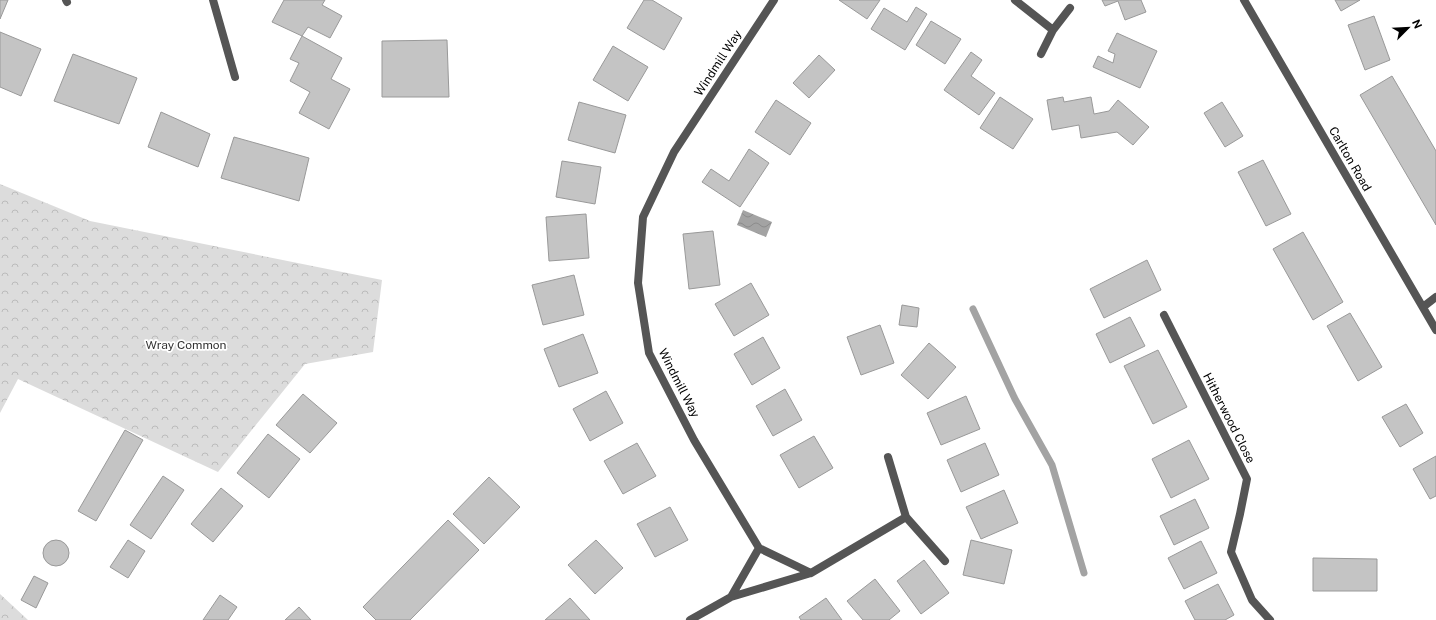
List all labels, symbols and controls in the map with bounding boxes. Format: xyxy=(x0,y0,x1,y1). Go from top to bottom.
north arrow xyxy=(1388,8,1428,48)
text: N xyxy=(1410,18,1424,30)
street label: Windmill Way xyxy=(692,27,745,99)
street label: Carlton Road xyxy=(1326,124,1374,194)
park label: Wray Common xyxy=(145,338,227,352)
street label: Windmill Way xyxy=(656,346,703,420)
street label: Hitherwood Close xyxy=(1200,370,1258,466)

